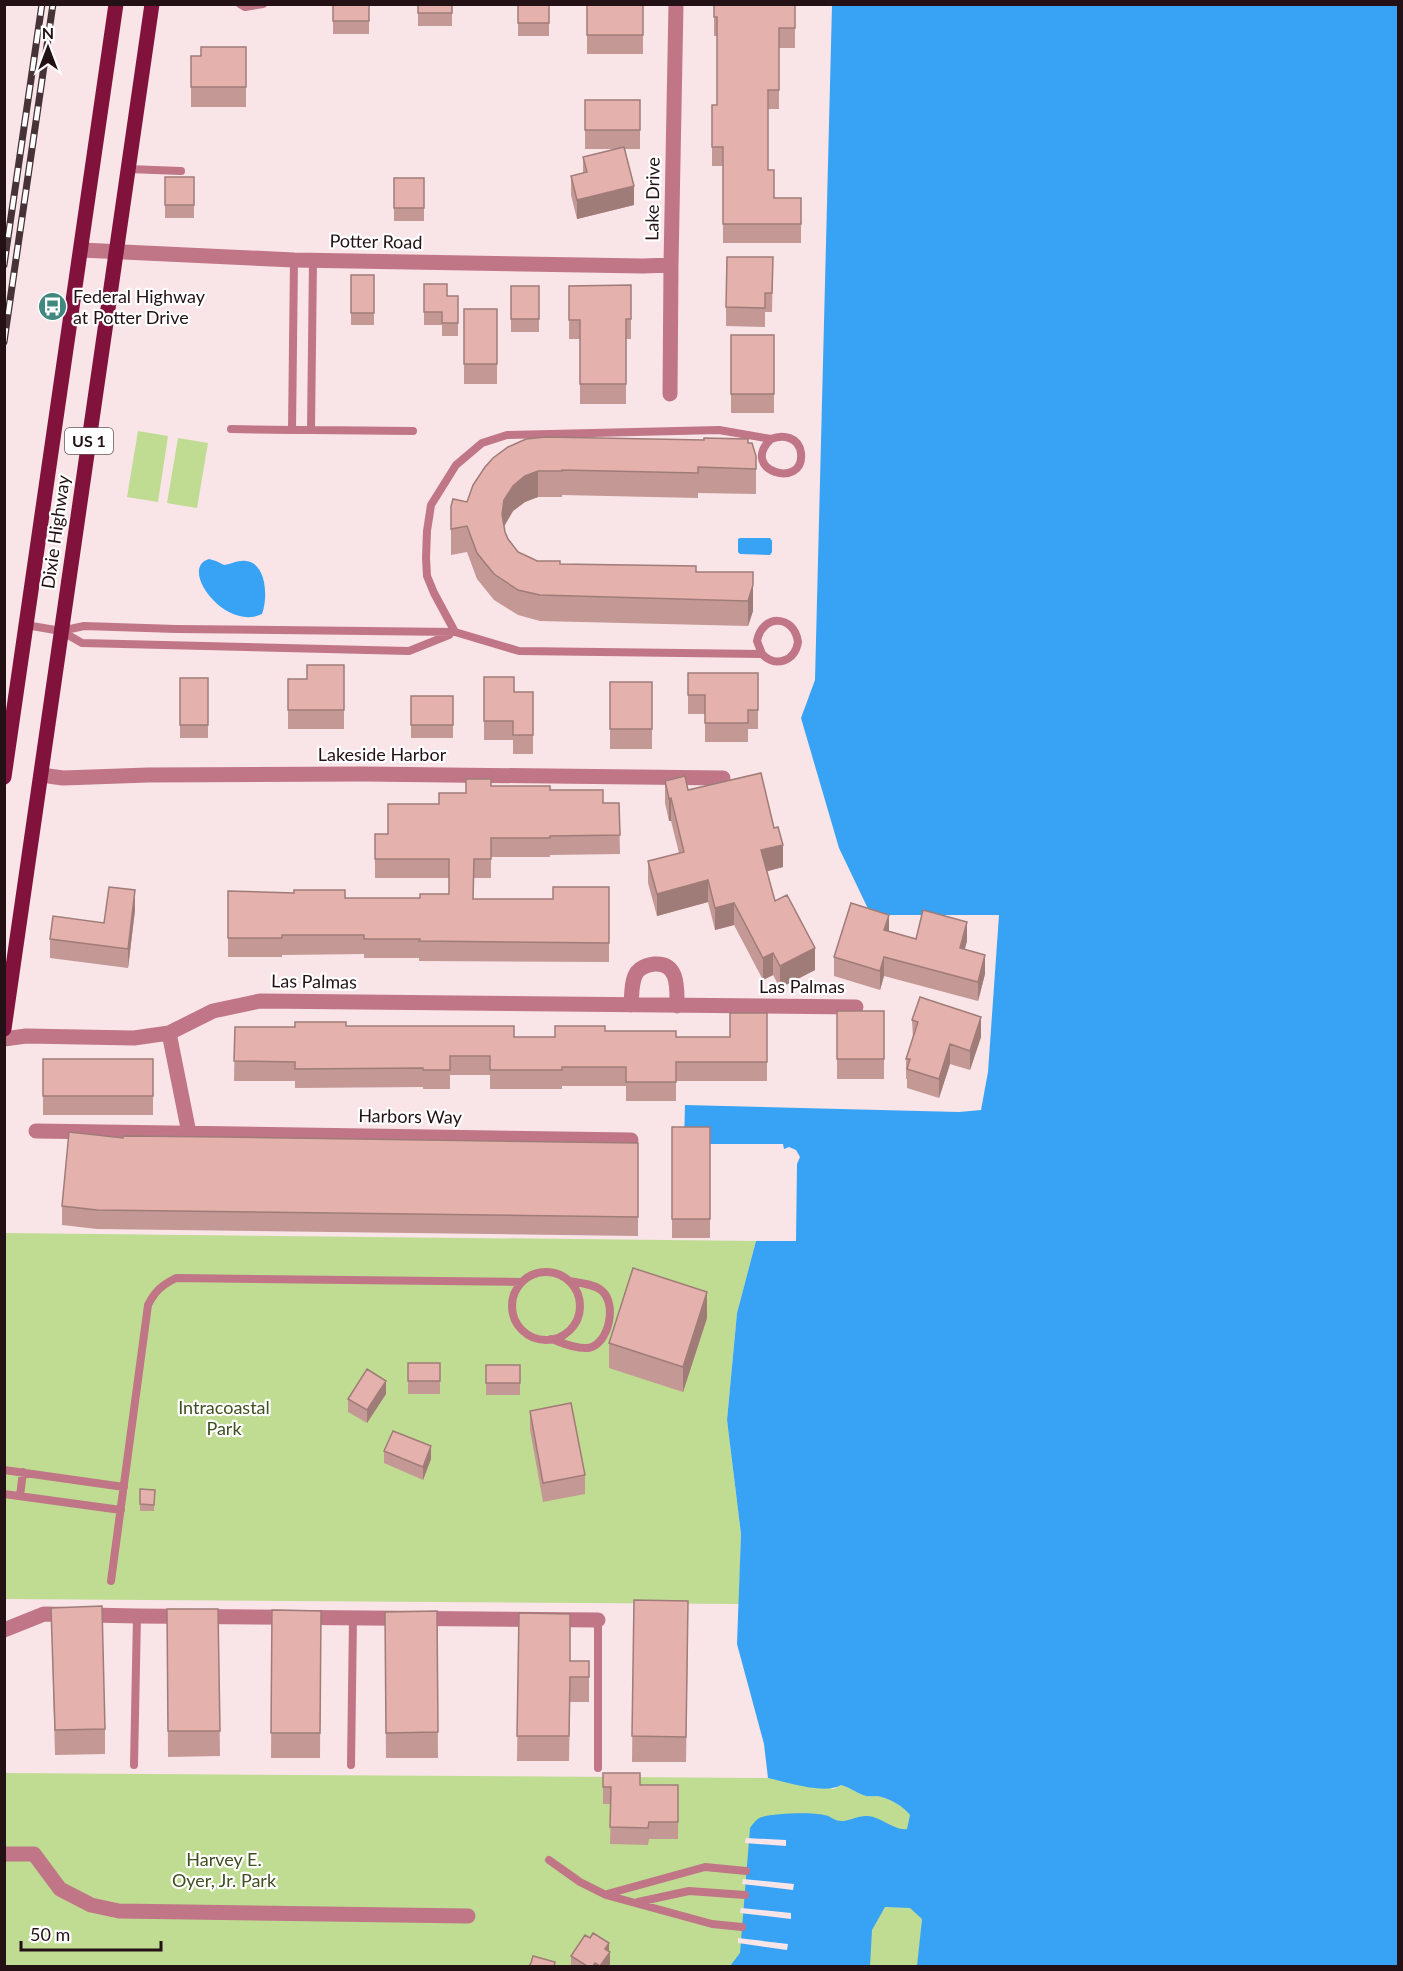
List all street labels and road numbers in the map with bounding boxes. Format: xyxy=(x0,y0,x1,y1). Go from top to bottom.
street label: Lake Drive xyxy=(640,157,664,241)
street label: Potter Road xyxy=(329,229,423,253)
road number: US 1 xyxy=(65,428,113,454)
street label: Dixie Highway xyxy=(36,473,74,590)
street label: Lakeside Harbor xyxy=(318,743,447,765)
street label: Las Palmas xyxy=(271,969,357,993)
street label: Las Palmas xyxy=(759,975,845,997)
street label: Harbors Way xyxy=(358,1104,463,1128)

